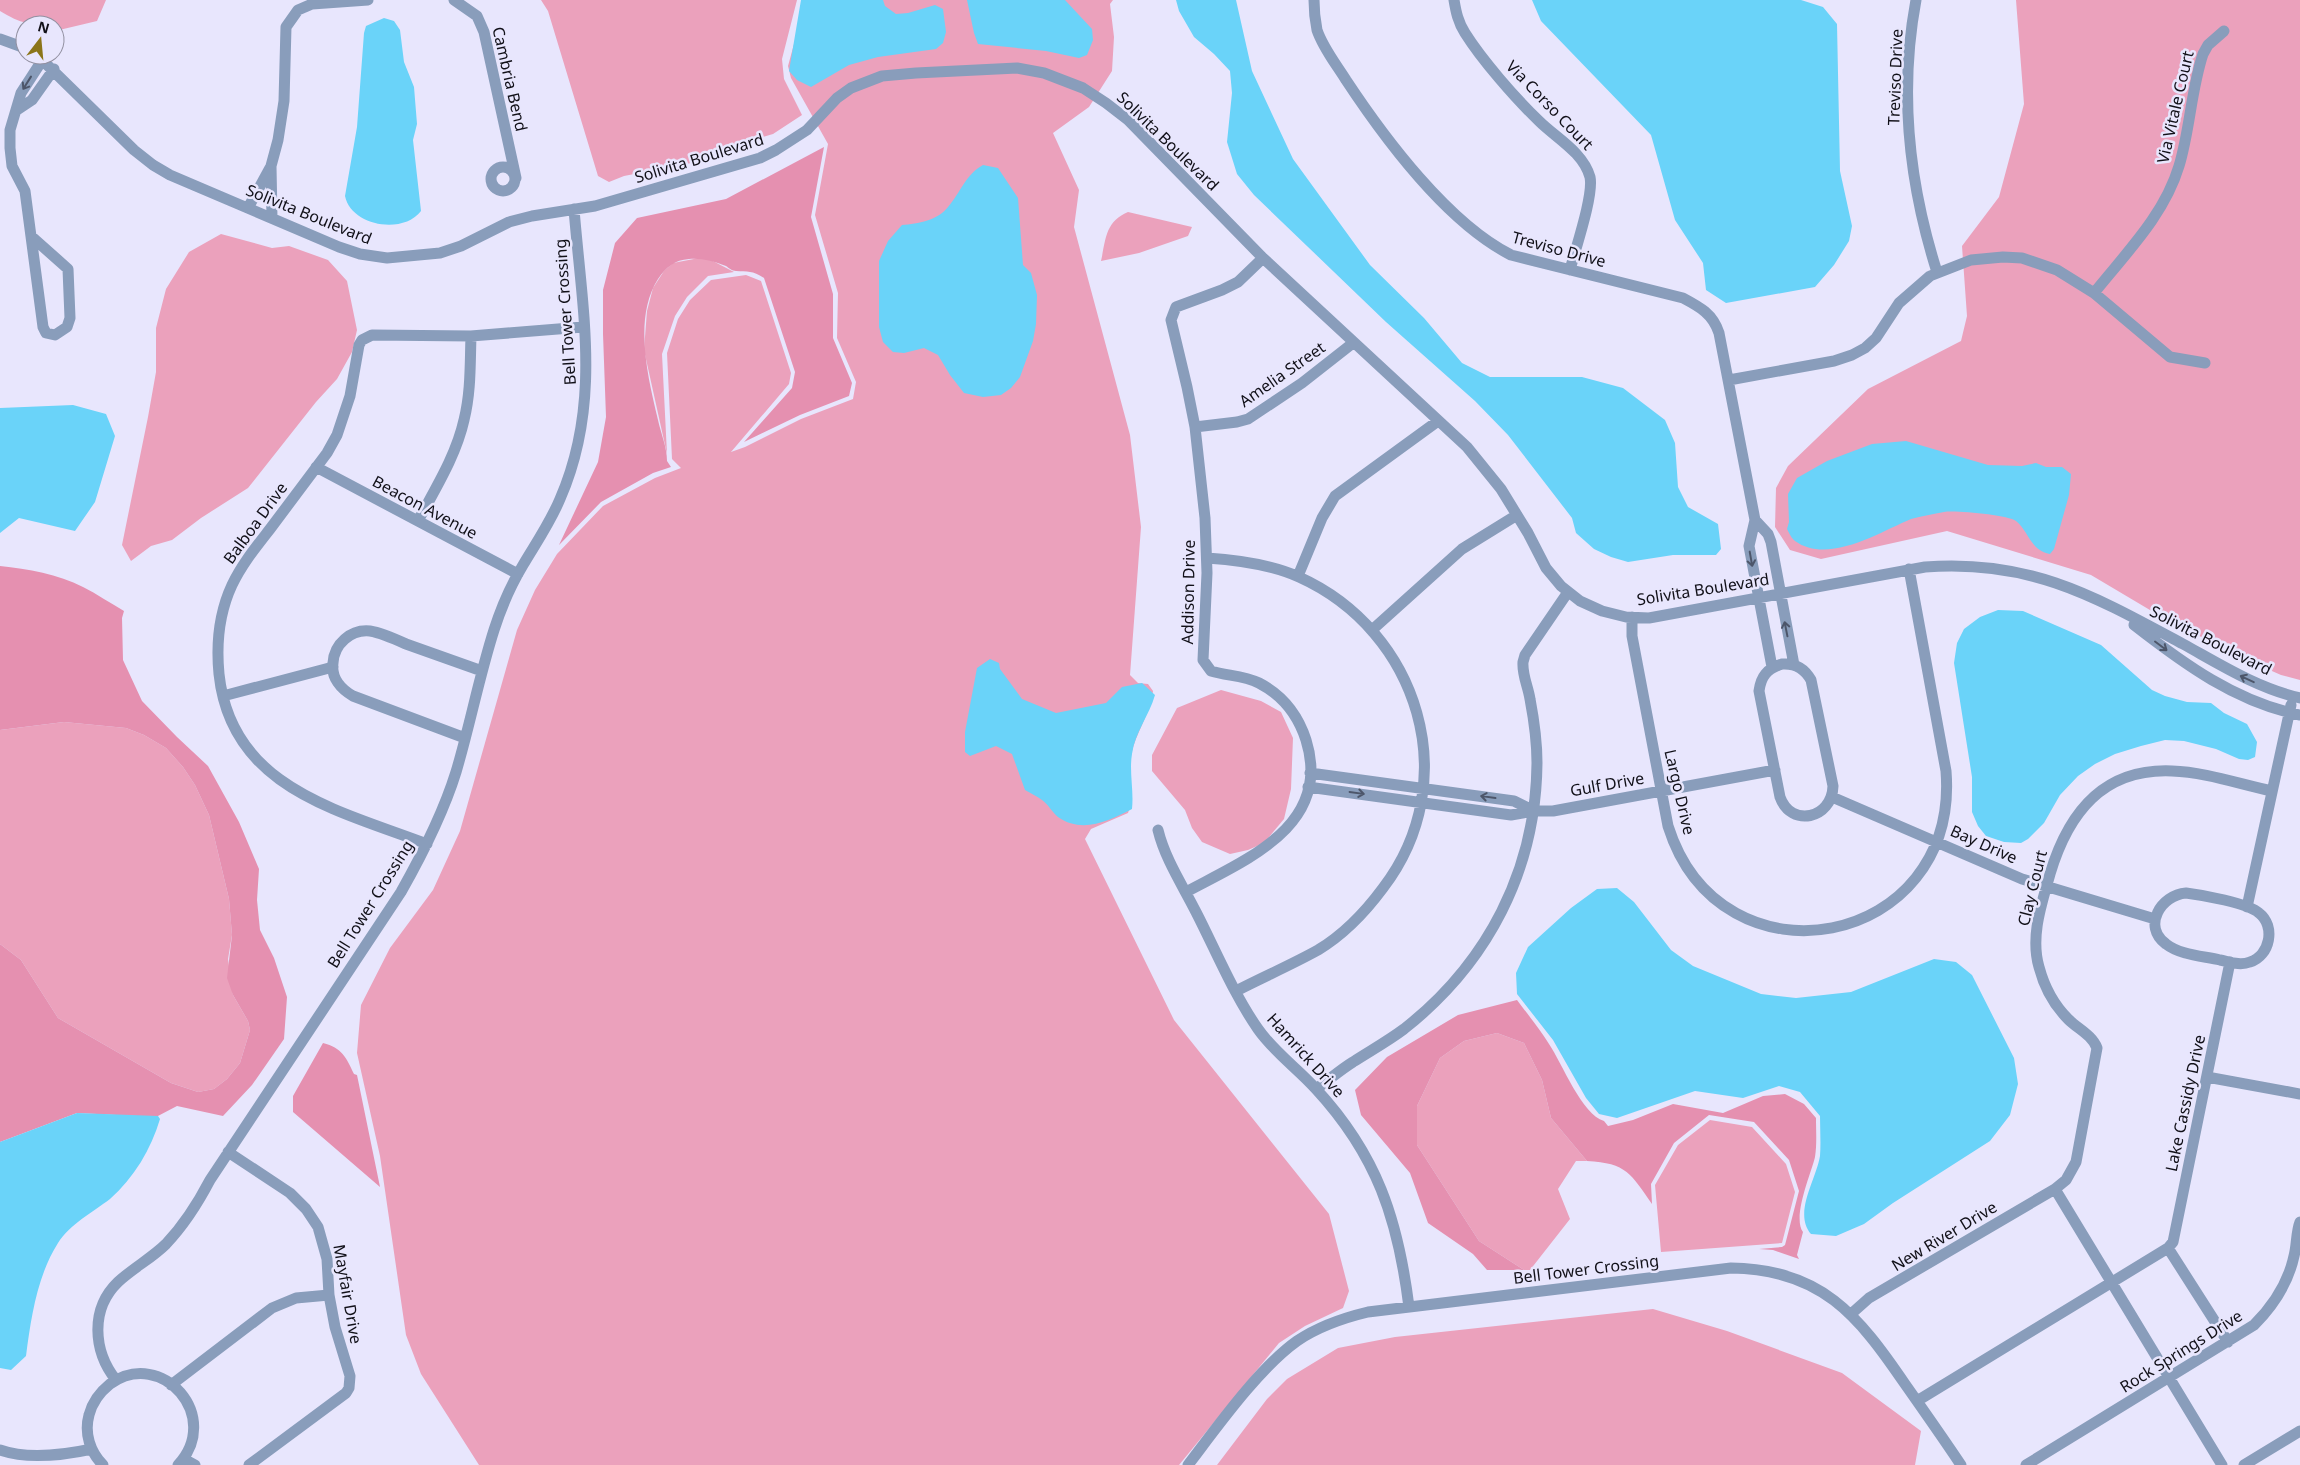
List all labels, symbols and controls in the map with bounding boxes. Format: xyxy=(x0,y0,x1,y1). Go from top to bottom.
north arrow xyxy=(15,15,65,65)
text: N xyxy=(36,16,52,38)
street label: Cambria Bend xyxy=(487,24,533,134)
street label: Treviso Drive xyxy=(1882,28,1908,126)
street label: Via Vitale Court xyxy=(2151,48,2199,165)
street label: Via Corso Court xyxy=(1502,55,1599,155)
one-way arrow xyxy=(22,76,32,90)
street label: Solivita Boulevard xyxy=(1112,87,1224,195)
street label: Solivita Boulevard xyxy=(632,128,766,188)
street label: Solivita Boulevard xyxy=(243,179,375,249)
street label: Treviso Drive xyxy=(1510,226,1608,272)
street label: Bell Tower Crossing xyxy=(549,238,581,386)
street label: Amelia Street xyxy=(1235,336,1330,412)
street label: Beacon Avenue xyxy=(369,470,481,544)
street label: Balboa Drive xyxy=(218,478,292,568)
street label: Addison Drive xyxy=(1176,539,1200,645)
one-way arrow xyxy=(1747,550,1757,566)
street label: Solivita Boulevard xyxy=(1635,568,1771,610)
street label: Solivita Boulevard xyxy=(2146,600,2276,680)
one-way arrow xyxy=(1781,622,1791,638)
one-way arrow xyxy=(2154,641,2168,651)
one-way arrow xyxy=(2240,674,2255,684)
street label: Largo Drive xyxy=(1659,747,1701,837)
street label: Gulf Drive xyxy=(1568,767,1646,801)
one-way arrow xyxy=(1348,788,1364,798)
one-way arrow xyxy=(1480,792,1496,802)
street label: Bay Drive xyxy=(1947,819,2021,869)
street label: Bell Tower Crossing xyxy=(322,836,418,972)
street label: Clay Court xyxy=(2012,847,2052,928)
street label: Hamrick Drive xyxy=(1262,1008,1350,1102)
street label: Lake Cassidy Drive xyxy=(2160,1033,2210,1173)
street label: New River Drive xyxy=(1887,1196,2001,1276)
street label: Mayfair Drive xyxy=(328,1243,368,1345)
street label: Bell Tower Crossing xyxy=(1512,1249,1660,1289)
street label: Rock Springs Drive xyxy=(2116,1304,2246,1398)

